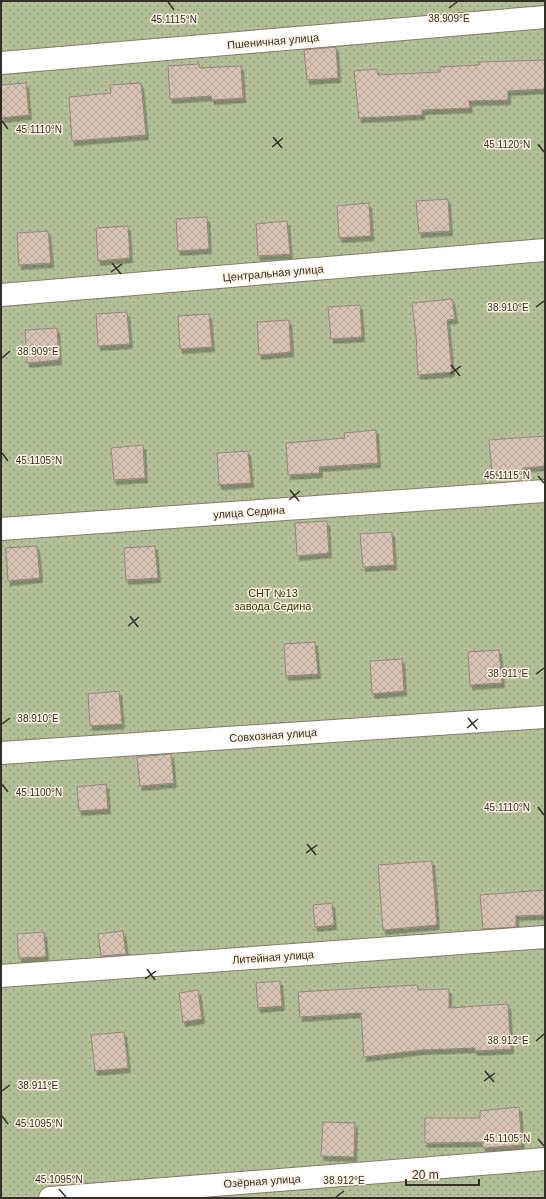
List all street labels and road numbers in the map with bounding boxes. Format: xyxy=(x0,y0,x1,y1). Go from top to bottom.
street label: Пшеничная улица xyxy=(227,31,320,51)
street label: Центральная улица xyxy=(222,263,325,283)
street label: улица Седина xyxy=(213,503,286,520)
street label: Совхозная улица xyxy=(229,726,318,744)
street label: Литейная улица xyxy=(232,948,315,966)
street label: Озёрная улица xyxy=(223,1172,302,1190)

